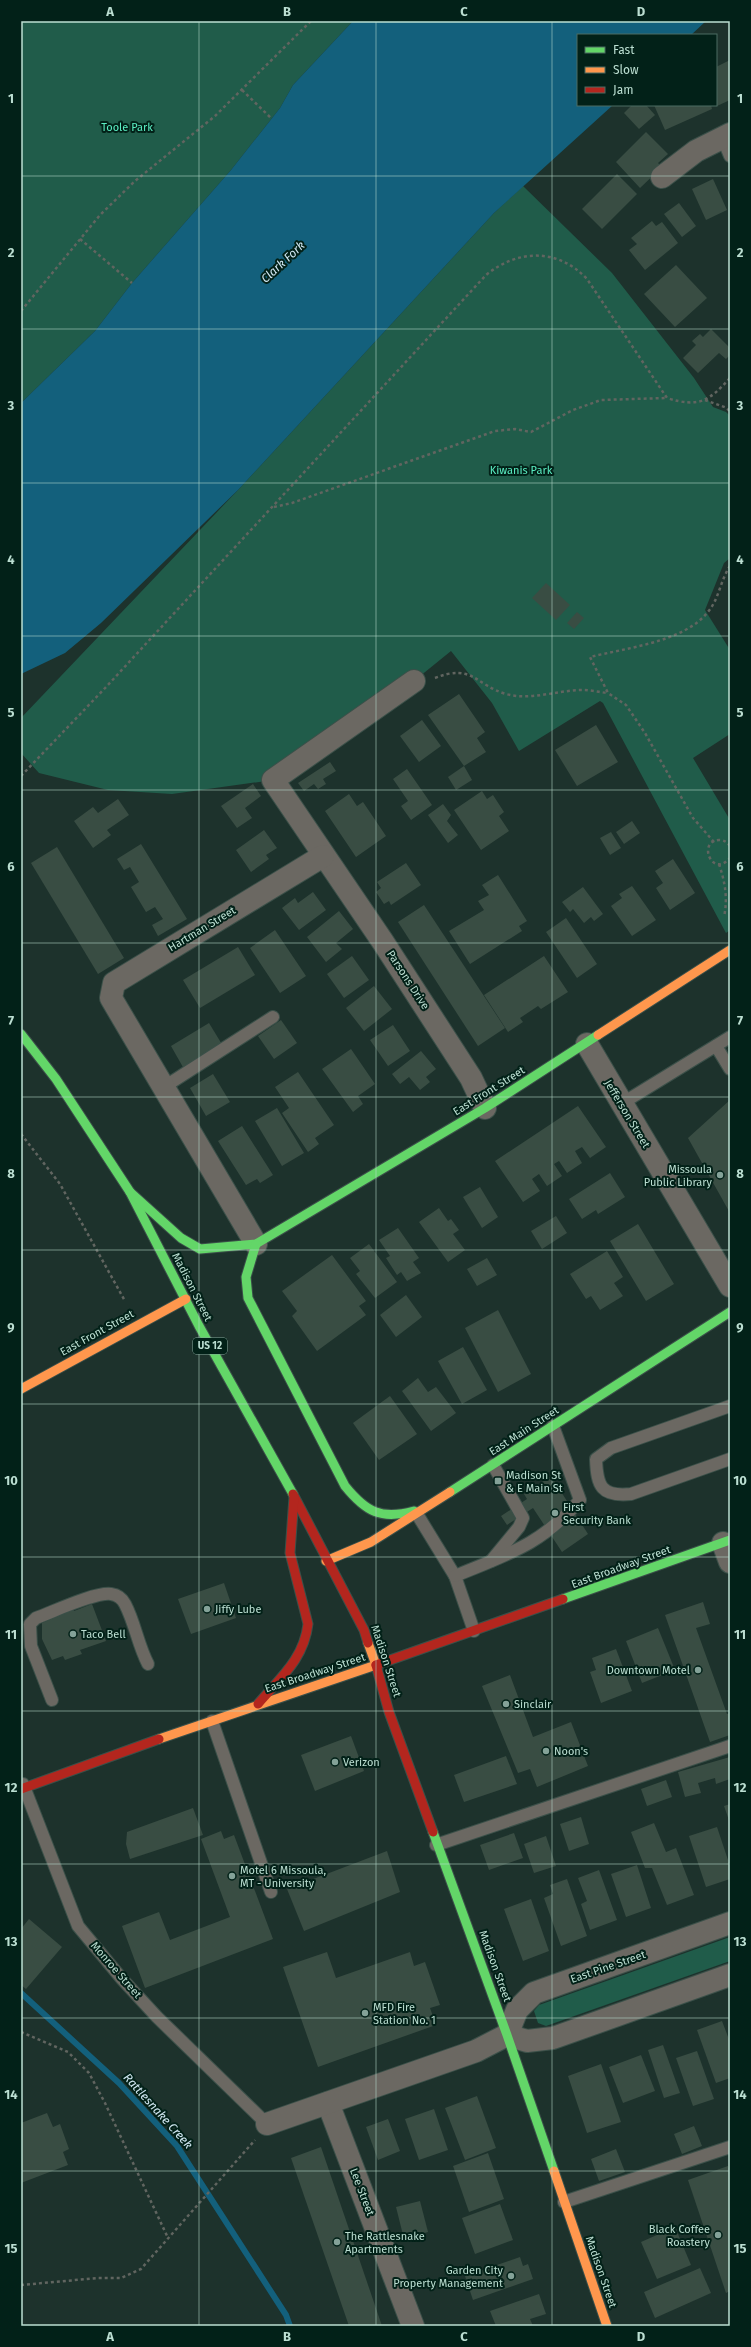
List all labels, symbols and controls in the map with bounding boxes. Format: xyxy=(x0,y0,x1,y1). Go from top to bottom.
text: A xyxy=(105,4,114,19)
text: B xyxy=(283,4,291,19)
text: C xyxy=(460,4,468,19)
text: D xyxy=(637,4,646,19)
legend xyxy=(577,34,717,106)
text: Fast xyxy=(613,43,635,57)
text: Slow xyxy=(613,63,639,77)
text: Jam xyxy=(613,83,633,97)
text: 1 xyxy=(8,91,14,106)
text: 1 xyxy=(737,91,743,106)
park label: Toole Park xyxy=(101,121,153,134)
water label: Clark Fork xyxy=(258,238,308,286)
text: 2 xyxy=(8,245,15,260)
text: 2 xyxy=(737,245,744,260)
text: 3 xyxy=(7,398,15,413)
text: 3 xyxy=(736,398,744,413)
park label: Kiwanis Park xyxy=(490,464,553,477)
text: 4 xyxy=(7,552,15,567)
text: 4 xyxy=(736,552,744,567)
text: 5 xyxy=(8,705,15,720)
text: 5 xyxy=(737,705,744,720)
text: 6 xyxy=(7,859,15,874)
text: 6 xyxy=(736,859,744,874)
street label: Hartman Street xyxy=(166,904,238,954)
street label: Parsons Drive xyxy=(384,948,432,1012)
text: 7 xyxy=(8,1013,14,1028)
text: 7 xyxy=(737,1013,743,1028)
street label: East Front Street xyxy=(451,1064,527,1118)
street label: Jefferson Street xyxy=(601,1077,653,1151)
place label: Missoula Public Library xyxy=(644,1163,713,1189)
text: 8 xyxy=(7,1166,15,1181)
text: 8 xyxy=(736,1166,744,1181)
marker: Missoula Public Library xyxy=(715,1170,725,1180)
street label: Madison Street xyxy=(169,1251,215,1323)
street label: East Front Street xyxy=(58,1307,136,1359)
text: 9 xyxy=(7,1320,15,1335)
text: 9 xyxy=(736,1320,744,1335)
road number: US 12 xyxy=(193,1338,227,1354)
street label: East Main Street xyxy=(487,1404,561,1458)
place label: Madison St & E Main St xyxy=(506,1469,563,1495)
text: 10 xyxy=(4,1473,18,1488)
text: 10 xyxy=(733,1473,747,1488)
marker: Madison St & E Main St xyxy=(493,1476,503,1486)
place label: First Security Bank xyxy=(563,1501,631,1527)
marker: First Security Bank xyxy=(550,1508,560,1518)
street label: East Broadway Street xyxy=(570,1543,673,1591)
place label: Jiffy Lube xyxy=(215,1603,261,1616)
marker: Jiffy Lube xyxy=(202,1604,212,1614)
street label: Madison Street xyxy=(368,1623,404,1699)
text: 11 xyxy=(5,1627,17,1642)
text: 11 xyxy=(734,1627,746,1642)
place label: Taco Bell xyxy=(81,1628,126,1641)
marker: Taco Bell xyxy=(68,1629,78,1639)
street label: East Broadway Street xyxy=(263,1651,367,1695)
place label: Downtown Motel xyxy=(607,1664,690,1677)
marker: Downtown Motel xyxy=(693,1665,703,1675)
place label: Sinclair xyxy=(514,1698,552,1711)
marker: Sinclair xyxy=(501,1699,511,1709)
place label: Noon's xyxy=(554,1745,588,1758)
marker: Noon's xyxy=(541,1746,551,1756)
place label: Verizon xyxy=(343,1756,380,1769)
marker: Verizon xyxy=(330,1757,340,1767)
text: 12 xyxy=(5,1780,18,1795)
text: 12 xyxy=(734,1780,747,1795)
place label: Motel 6 Missoula, MT - University xyxy=(240,1864,327,1890)
marker: Motel 6 Missoula, MT - University xyxy=(227,1871,237,1881)
street label: Madison Street xyxy=(476,1929,514,2003)
text: 13 xyxy=(5,1934,18,1949)
text: 13 xyxy=(734,1934,747,1949)
street label: Monroe Street xyxy=(88,1939,144,2001)
street label: East Pine Street xyxy=(569,1948,647,1986)
place label: MFD Fire Station No. 1 xyxy=(373,2001,436,2027)
marker: MFD Fire Station No. 1 xyxy=(360,2008,370,2018)
water label: Rattlesnake Creek xyxy=(120,2070,196,2152)
text: 14 xyxy=(4,2087,18,2102)
text: 14 xyxy=(733,2087,747,2102)
street label: Lee Street xyxy=(347,2166,377,2218)
place label: Black Coffee Roastery xyxy=(649,2223,711,2249)
place label: The Rattlesnake Apartments xyxy=(345,2230,425,2256)
marker: Black Coffee Roastery xyxy=(713,2230,723,2240)
street label: Madison Street xyxy=(583,2234,619,2310)
marker: The Rattlesnake Apartments xyxy=(332,2237,342,2247)
text: 15 xyxy=(4,2241,18,2256)
text: 15 xyxy=(733,2241,747,2256)
place label: Garden City Property Management xyxy=(393,2264,504,2290)
marker: Garden City Property Management xyxy=(506,2271,516,2281)
text: A xyxy=(105,2329,114,2344)
text: B xyxy=(283,2329,291,2344)
text: C xyxy=(460,2329,468,2344)
text: D xyxy=(637,2329,646,2344)

